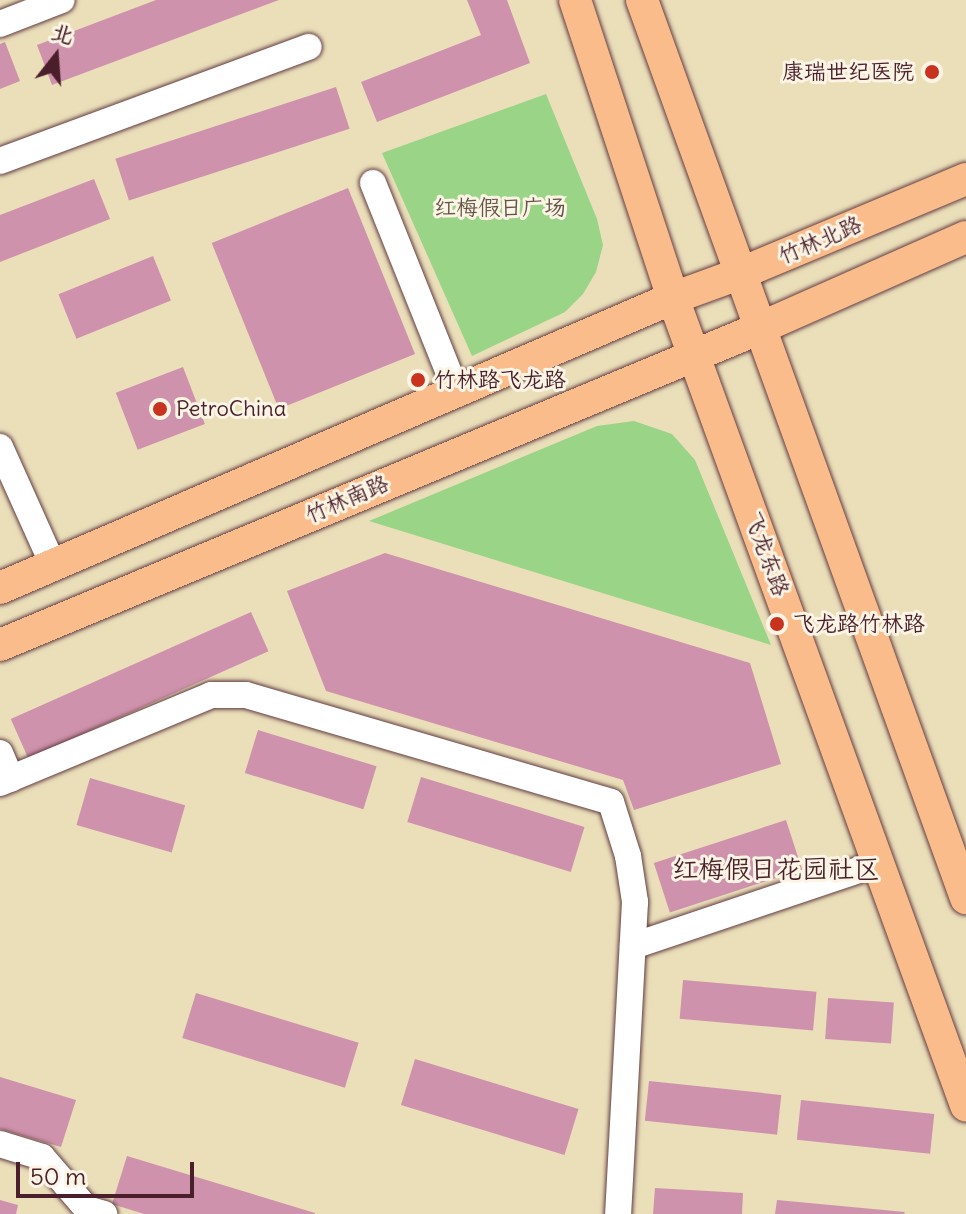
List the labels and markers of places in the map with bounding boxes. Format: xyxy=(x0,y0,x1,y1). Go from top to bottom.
place label: 康瑞世纪医院 xyxy=(782,59,914,85)
marker: 康瑞世纪医院 xyxy=(921,61,943,83)
place label: 竹林路飞龙路 xyxy=(434,367,566,393)
marker: 竹林路飞龙路 xyxy=(409,371,427,389)
place label: PetroChina xyxy=(176,396,286,422)
marker: PetroChina xyxy=(151,400,169,418)
place label: 飞龙路竹林路 xyxy=(793,611,925,637)
marker: 飞龙路竹林路 xyxy=(768,615,786,633)

